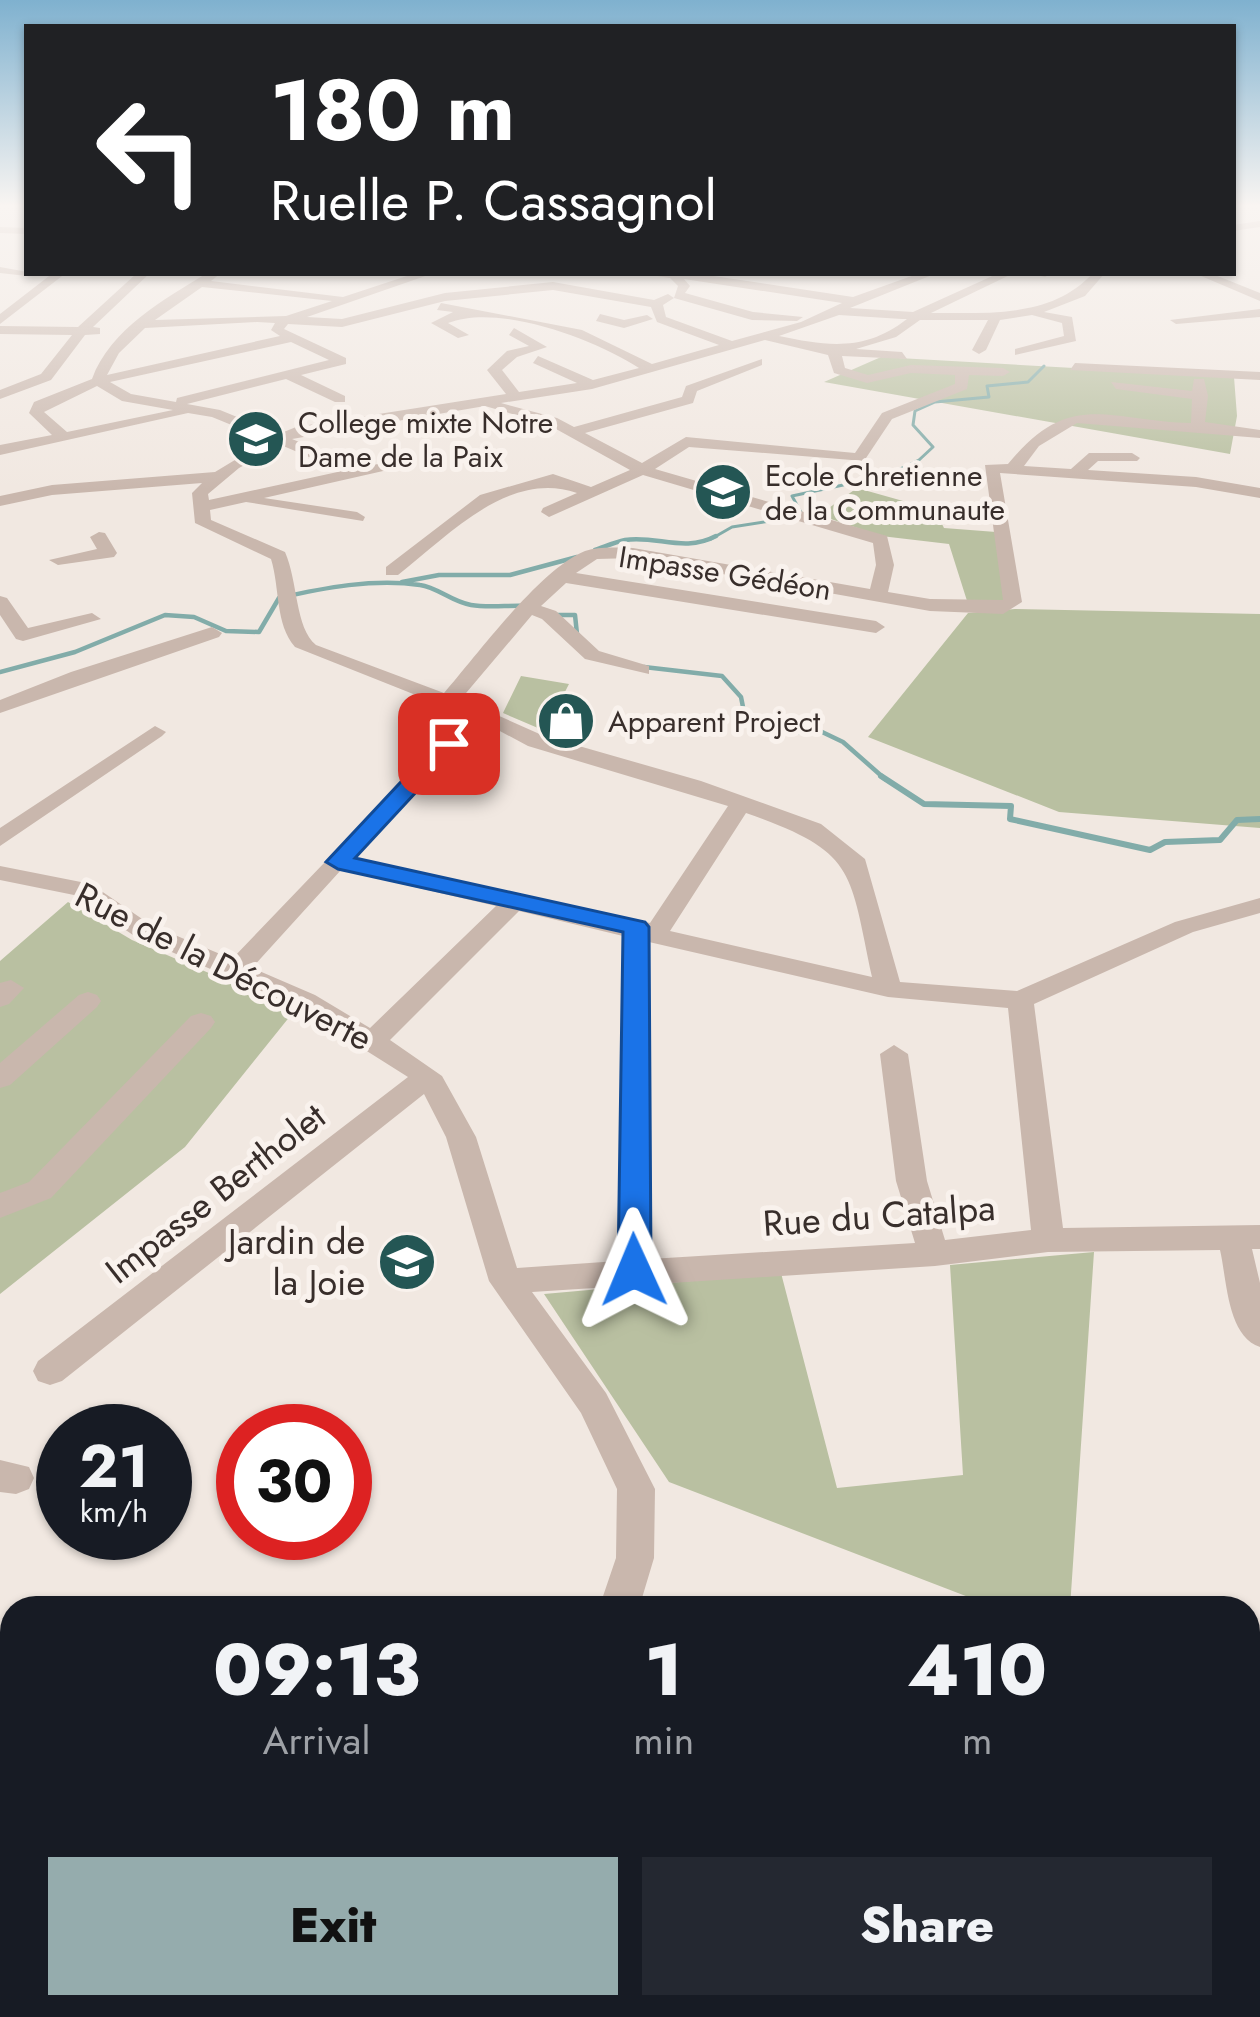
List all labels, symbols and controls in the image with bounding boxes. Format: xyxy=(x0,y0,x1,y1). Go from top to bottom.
text: 180 m xyxy=(270,50,515,172)
icon: left xyxy=(72,72,228,228)
text: Ruelle P. Cassagnol xyxy=(270,162,717,240)
place label: College mixte Notre Dame de la Paix xyxy=(298,401,553,478)
school or university icon: College mixte Notre Dame de la Paix xyxy=(225,408,287,470)
place label: Ecole Chretienne de la Communaute xyxy=(765,454,1005,531)
school or university icon: Ecole Chretienne de la Communaute xyxy=(692,461,754,523)
street label: Impasse Gédéon xyxy=(616,535,834,611)
shop icon: Apparent Project xyxy=(535,690,597,752)
pin xyxy=(398,693,500,795)
place label: Apparent Project xyxy=(608,700,821,743)
icon: arrive xyxy=(416,711,482,777)
street label: Rue de la Découverte xyxy=(67,869,381,1063)
street label: Impasse Bertholet xyxy=(94,1090,336,1296)
street label: Rue du Catalpa xyxy=(761,1181,997,1249)
position arrow xyxy=(571,1207,697,1333)
place label: Jardin de la Joie xyxy=(224,1215,365,1308)
school or university icon: Jardin de la Joie xyxy=(376,1231,438,1293)
speed limit sign: 30 xyxy=(216,1404,372,1560)
text: 21 xyxy=(79,1423,149,1510)
text: km/h xyxy=(80,1490,148,1533)
text: 09:13 xyxy=(213,1618,420,1722)
text: 1 xyxy=(645,1618,683,1722)
text: 410 xyxy=(907,1618,1047,1722)
text: Arrival xyxy=(263,1712,370,1769)
text: min xyxy=(633,1712,694,1769)
text: m xyxy=(962,1712,992,1769)
button: Exit xyxy=(48,1857,618,1995)
button: Share xyxy=(642,1857,1212,1995)

